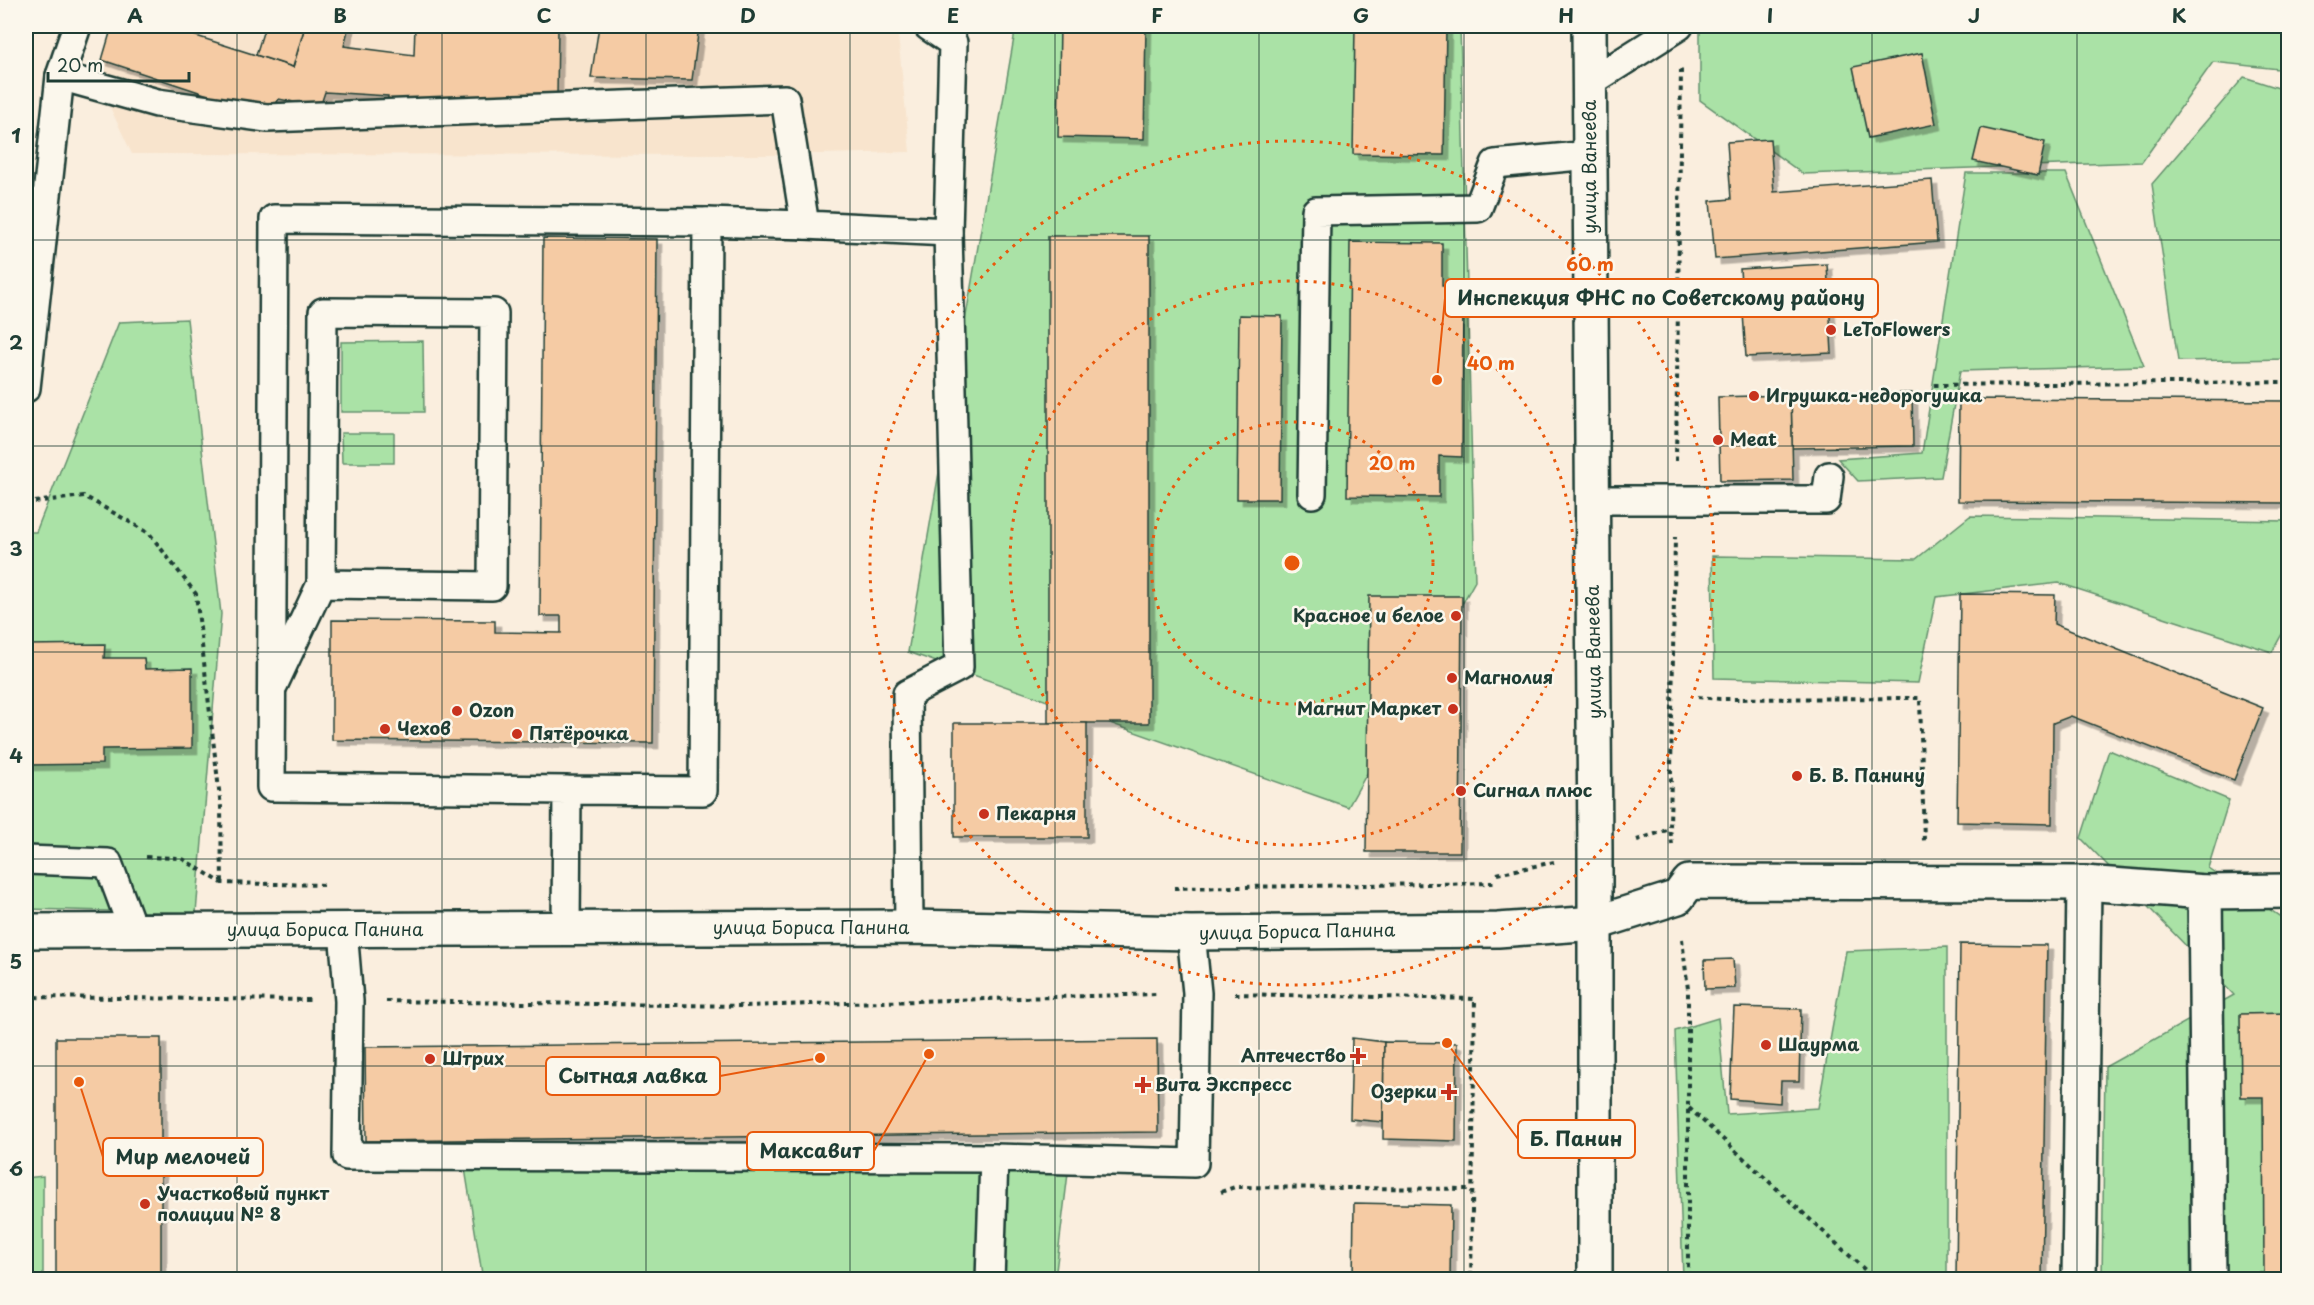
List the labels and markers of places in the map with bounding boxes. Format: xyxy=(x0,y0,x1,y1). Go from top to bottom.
callout: Инспекция ФНС по Советскому району xyxy=(1445,279,1878,317)
place label: LeToFlowers xyxy=(1843,315,1951,342)
marker: LeToFlowers xyxy=(1824,323,1838,337)
place label: Игрушка-недорогушка xyxy=(1766,381,1983,408)
marker: Игрушка-недорогушка xyxy=(1747,389,1761,403)
place label: Meat xyxy=(1730,425,1777,452)
marker: Meat xyxy=(1711,433,1725,447)
centre of rings xyxy=(1282,553,1302,573)
place label: Красное и белое xyxy=(1293,601,1444,628)
marker: Красное и белое xyxy=(1449,609,1463,623)
place label: Магнолия xyxy=(1464,663,1553,690)
marker: Магнолия xyxy=(1445,671,1459,685)
place label: Магнит Маркет xyxy=(1297,694,1442,721)
place label: Ozon xyxy=(469,696,514,723)
marker: Магнит Маркет xyxy=(1446,702,1460,716)
marker: Ozon xyxy=(450,704,464,718)
place label: Чехов xyxy=(397,714,451,741)
place label: Пятёрочка xyxy=(529,719,630,746)
marker: Чехов xyxy=(378,722,392,736)
marker: Пятёрочка xyxy=(510,727,524,741)
place label: Б. В. Панину xyxy=(1809,761,1925,788)
marker: Б. В. Панину xyxy=(1790,769,1804,783)
place label: Сигнал плюс xyxy=(1473,776,1593,803)
marker: Сигнал плюс xyxy=(1454,784,1468,798)
place label: Пекарня xyxy=(996,799,1076,826)
marker: Пекарня xyxy=(977,807,991,821)
place label: Шаурма xyxy=(1778,1030,1860,1057)
marker: Шаурма xyxy=(1759,1038,1773,1052)
place label: Аптечество xyxy=(1241,1041,1346,1068)
place label: Штрих xyxy=(442,1044,504,1071)
marker: Аптечество xyxy=(1351,1049,1365,1063)
marker: Штрих xyxy=(423,1052,437,1066)
callout: Сытная лавка xyxy=(546,1057,720,1095)
place label: Вита Экспресс xyxy=(1155,1070,1292,1097)
place label: Озерки xyxy=(1371,1077,1437,1104)
marker: Вита Экспресс xyxy=(1136,1078,1150,1092)
marker: Озерки xyxy=(1442,1085,1456,1099)
callout: Б. Панин xyxy=(1518,1120,1635,1158)
callout: Максавит xyxy=(747,1132,874,1170)
callout: Мир мелочей xyxy=(103,1138,263,1176)
place label: Участковый пункт полиции № 8 xyxy=(157,1179,330,1227)
marker: Участковый пункт полиции № 8 xyxy=(138,1197,152,1211)

